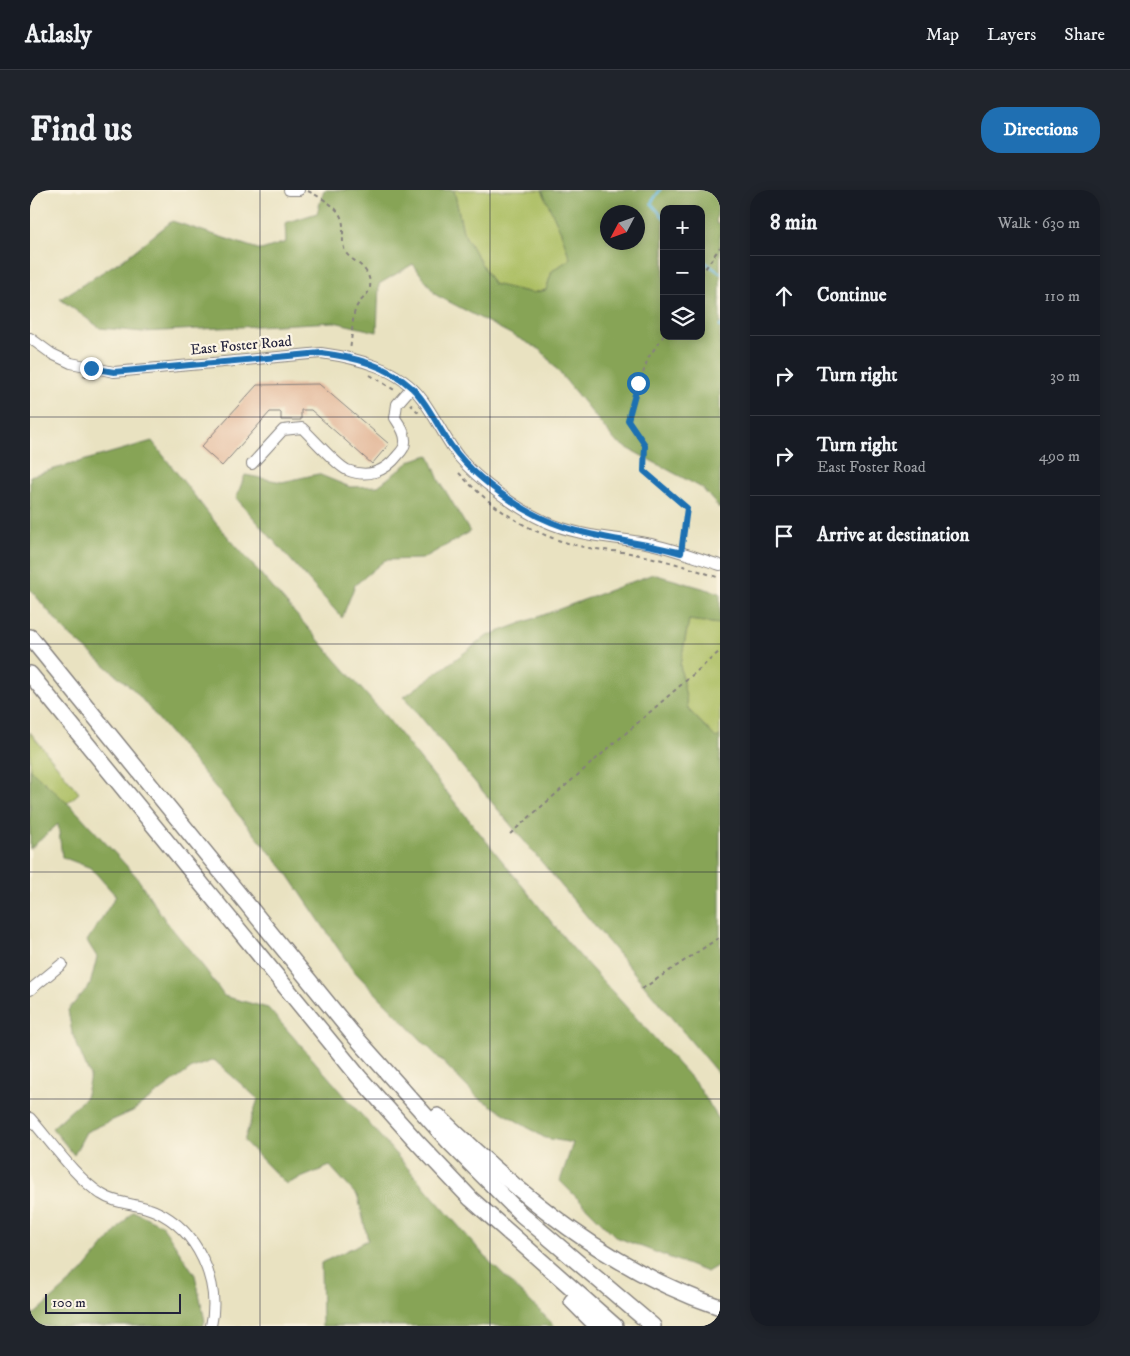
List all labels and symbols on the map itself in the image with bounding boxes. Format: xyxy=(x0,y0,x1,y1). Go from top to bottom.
north arrow xyxy=(600,205,645,250)
street label: East Foster Road xyxy=(189,332,293,359)
route end xyxy=(80,357,103,380)
route start xyxy=(627,372,650,395)
scale bar xyxy=(45,1291,181,1314)

